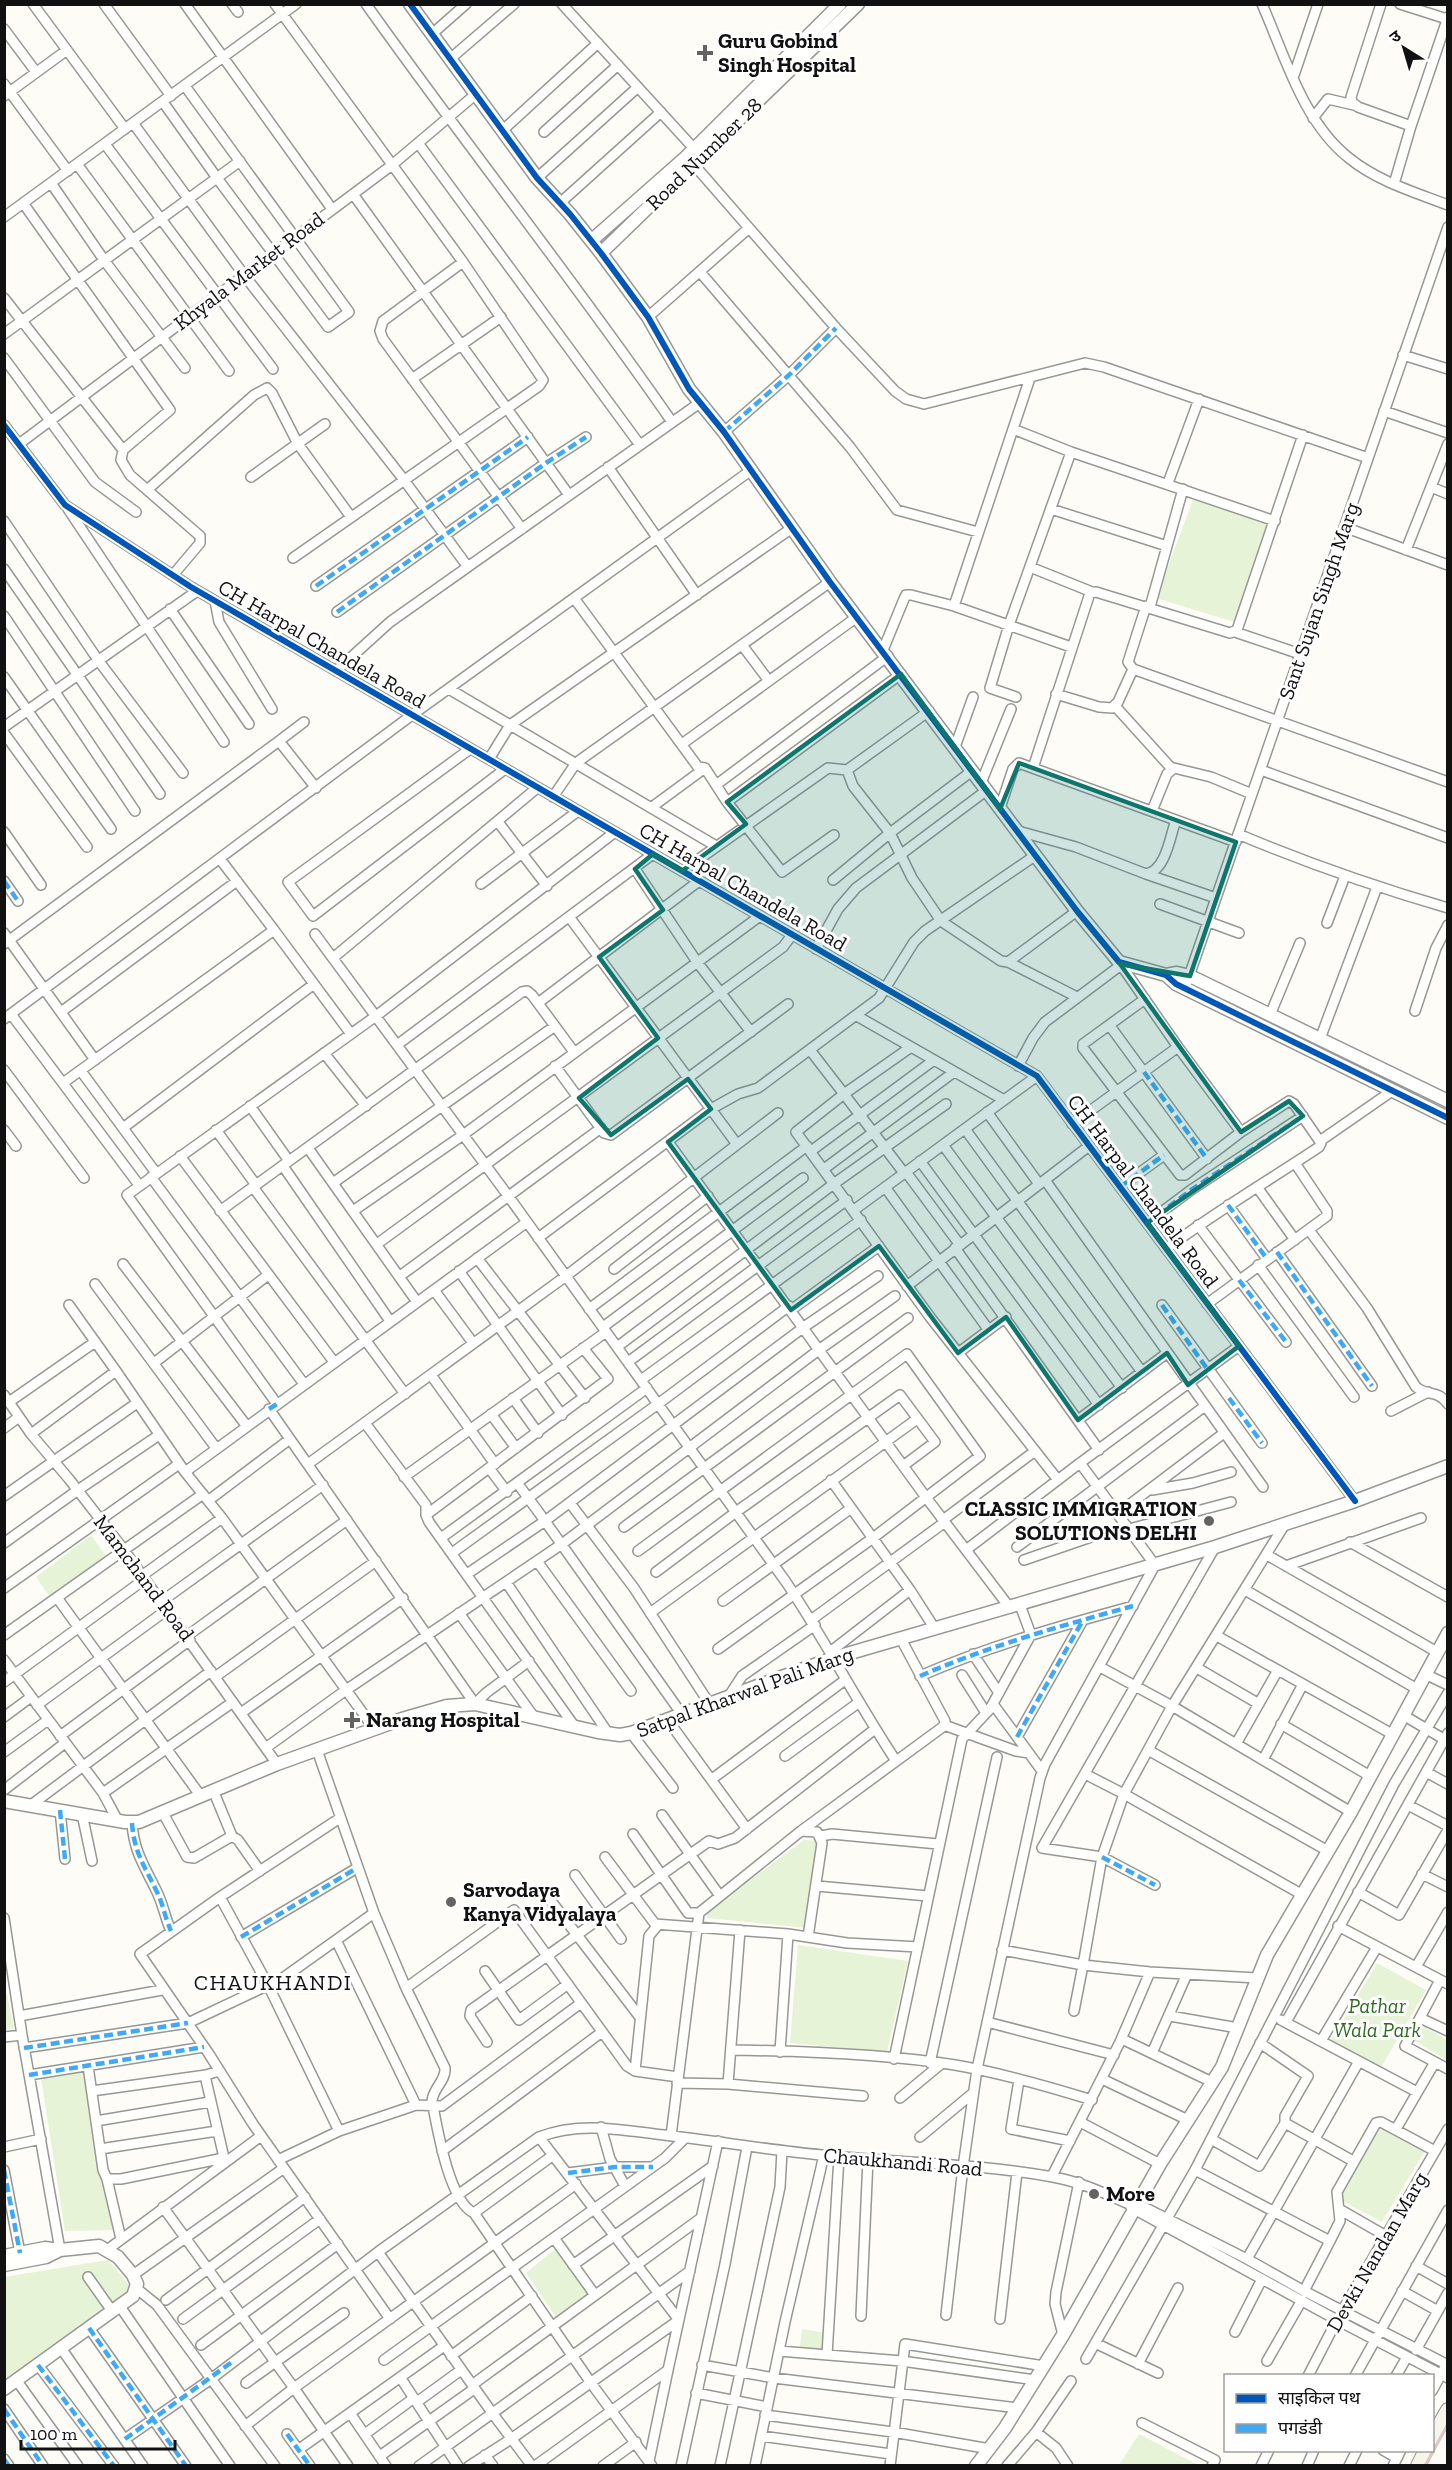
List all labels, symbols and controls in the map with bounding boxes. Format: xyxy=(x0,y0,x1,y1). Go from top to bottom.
north arrow xyxy=(1374,18,1434,78)
text: उ xyxy=(1386,26,1405,47)
place label: Guru Gobind Singh Hospital xyxy=(718,28,856,77)
marker: Guru Gobind Singh Hospital xyxy=(696,44,714,62)
street label: Road Number 28 xyxy=(641,92,767,215)
street label: Khyala Market Road xyxy=(169,206,329,335)
street label: Sant Sujan Singh Marg xyxy=(1273,499,1365,703)
street label: CH Harpal Chandela Road xyxy=(214,574,431,713)
street label: CH Harpal Chandela Road xyxy=(635,817,852,956)
street label: CH Harpal Chandela Road xyxy=(1063,1089,1224,1293)
place label: CLASSIC IMMIGRATION SOLUTIONS DELHI xyxy=(965,1496,1197,1545)
street label: Mamchand Road xyxy=(89,1510,200,1646)
marker: CLASSIC IMMIGRATION SOLUTIONS DELHI xyxy=(1202,1514,1216,1528)
street label: Satpal Kharwal Pali Marg xyxy=(633,1640,857,1742)
place label: Narang Hospital xyxy=(366,1707,520,1732)
marker: Narang Hospital xyxy=(343,1711,361,1729)
place label: Sarvodaya Kanya Vidyalaya xyxy=(463,1877,617,1926)
marker: Sarvodaya Kanya Vidyalaya xyxy=(444,1895,458,1909)
district label: CHAUKHANDI xyxy=(194,1969,352,1996)
park label: Pathar Wala Park xyxy=(1333,1993,1421,2042)
street label: Chaukhandi Road xyxy=(823,2142,984,2181)
street label: Devki Nandan Marg xyxy=(1321,2167,1433,2336)
place label: More xyxy=(1106,2181,1155,2206)
marker: More xyxy=(1087,2187,1101,2201)
legend xyxy=(1224,2374,1434,2452)
text: साइकिल पथ xyxy=(1278,2387,1361,2409)
scale bar xyxy=(21,2413,176,2451)
text: पगडंडी xyxy=(1278,2417,1323,2439)
text: 100 m xyxy=(30,2423,78,2445)

